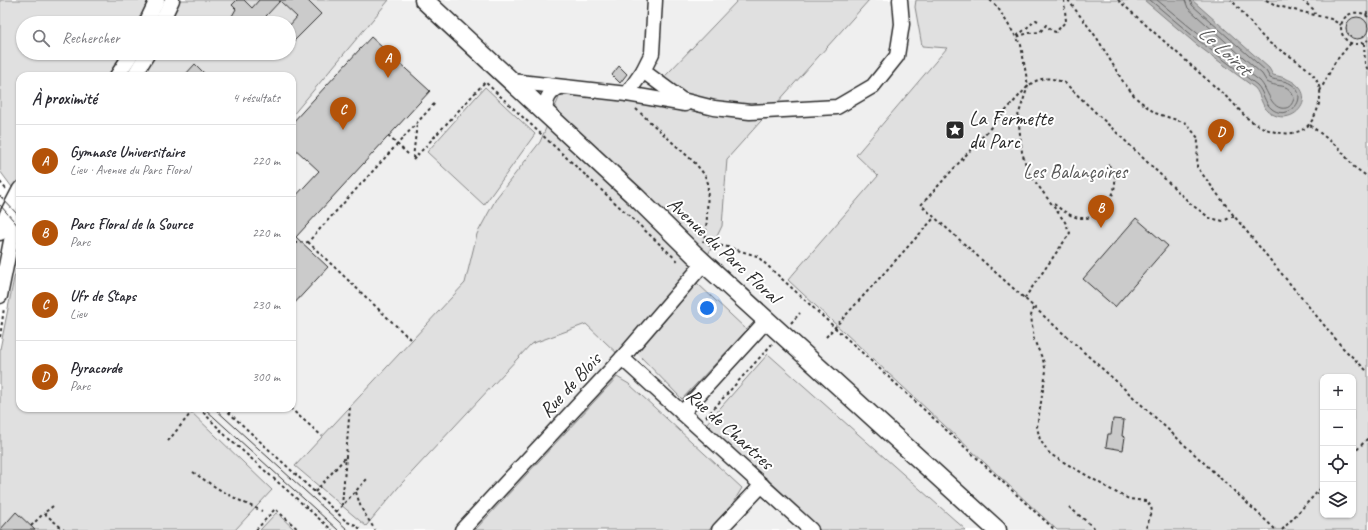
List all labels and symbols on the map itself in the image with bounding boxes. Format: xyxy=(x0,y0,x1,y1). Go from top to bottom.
water label: Le Loiret xyxy=(1193,19,1260,83)
pin: A xyxy=(375,45,401,78)
pin: C xyxy=(330,97,356,130)
place label: La Fermette du Parc xyxy=(969,106,1054,154)
place icon: La Fermette du Parc xyxy=(944,119,966,141)
pin: D xyxy=(1208,119,1234,152)
park label: Les Balançoires xyxy=(1023,159,1129,184)
street label: Avenue du Parc Floral xyxy=(662,191,788,311)
pin: B xyxy=(1088,195,1114,228)
your location xyxy=(697,298,717,318)
street label: Rue de Blois xyxy=(534,346,608,423)
street label: Rue de Chartres xyxy=(681,383,781,476)

